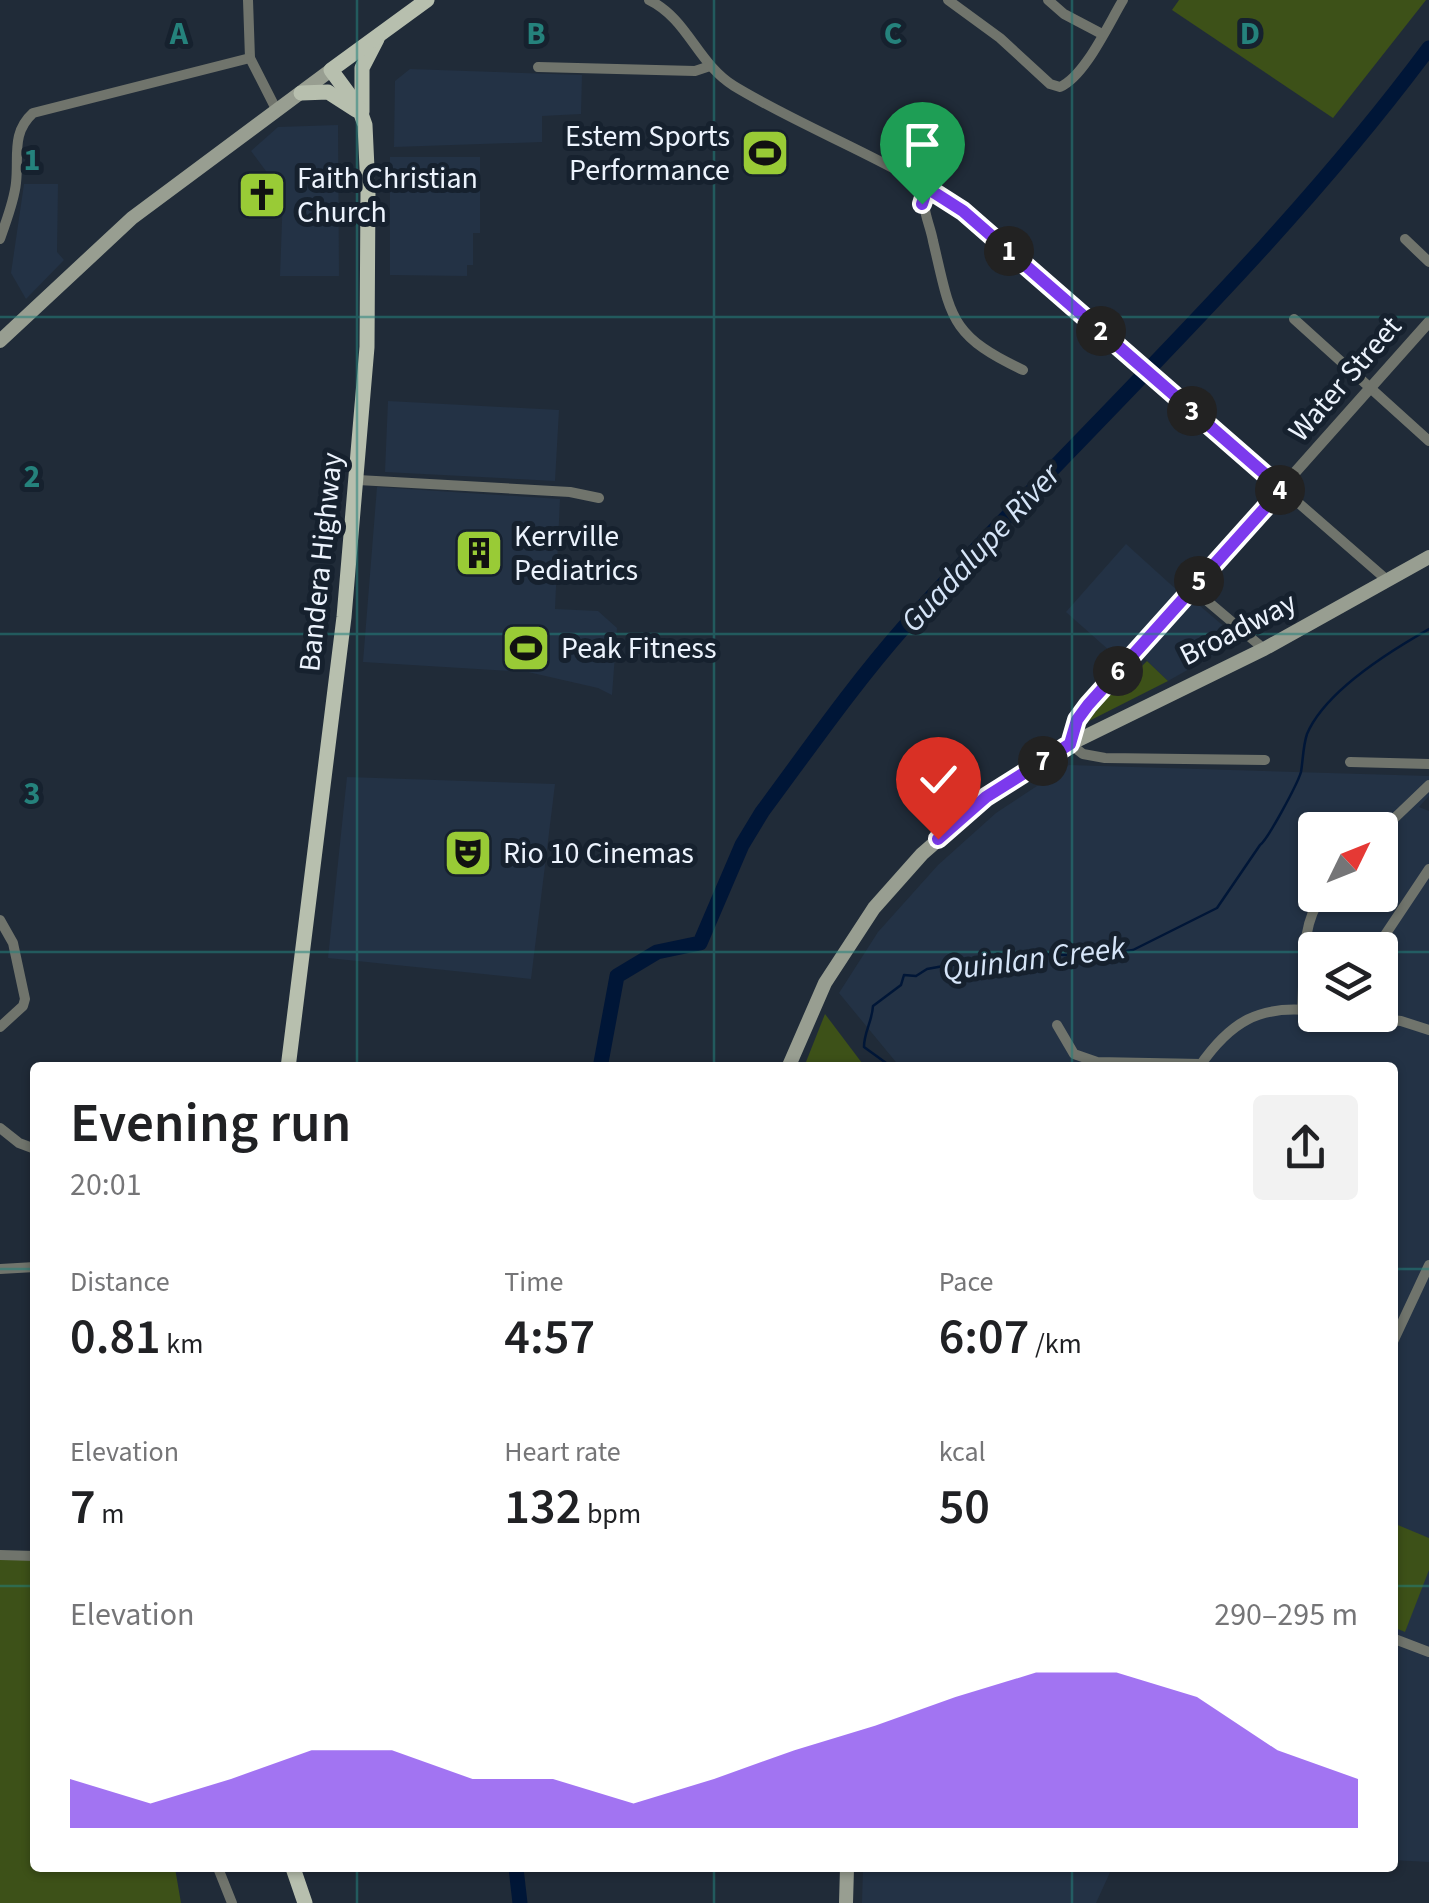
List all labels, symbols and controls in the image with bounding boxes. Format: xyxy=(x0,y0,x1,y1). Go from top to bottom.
text: A xyxy=(169,11,189,57)
text: B xyxy=(526,11,546,57)
text: C xyxy=(884,11,902,57)
text: D xyxy=(1240,11,1260,57)
pin xyxy=(880,102,965,205)
place label: Estem Sports Performance xyxy=(565,115,730,192)
icon: arrive xyxy=(895,117,950,172)
sports icon: Estem Sports Performance xyxy=(739,127,791,179)
text: 1 xyxy=(24,137,40,183)
place label: Faith Christian Church xyxy=(297,157,478,234)
church icon: Faith Christian Church xyxy=(236,169,288,221)
pin: 1 xyxy=(984,226,1034,276)
text: 1 xyxy=(1002,231,1016,271)
pin: 2 xyxy=(1076,306,1126,356)
street label: Water Street xyxy=(1278,307,1412,451)
text: 2 xyxy=(1094,311,1108,351)
pin: 3 xyxy=(1167,386,1217,436)
text: 3 xyxy=(1185,391,1199,431)
street label: Bandera Highway xyxy=(288,450,354,674)
water label: Guadalupe River xyxy=(890,452,1073,643)
text: 2 xyxy=(24,454,40,500)
pin: 4 xyxy=(1255,465,1305,515)
text: 4 xyxy=(1273,470,1287,510)
place label: Kerrville Pediatrics xyxy=(514,515,638,592)
building icon: Kerrville Pediatrics xyxy=(453,527,505,579)
pin: 5 xyxy=(1174,556,1224,606)
text: 5 xyxy=(1192,561,1206,601)
street label: Broadway xyxy=(1172,581,1304,677)
sports icon: Peak Fitness xyxy=(500,622,552,674)
place label: Peak Fitness xyxy=(561,627,716,670)
pin: 6 xyxy=(1093,646,1143,696)
text: 6 xyxy=(1111,651,1125,691)
pin: 7 xyxy=(1018,736,1068,786)
pin xyxy=(896,737,981,840)
text: 7 xyxy=(1036,741,1050,781)
icon: check xyxy=(911,752,966,807)
text: 3 xyxy=(24,771,40,817)
north arrow xyxy=(1298,812,1398,912)
map controls xyxy=(1298,812,1398,1032)
theatre icon: Rio 10 Cinemas xyxy=(442,827,494,879)
place label: Rio 10 Cinemas xyxy=(503,832,694,875)
water label: Quinlan Creek xyxy=(940,925,1129,993)
button: layers xyxy=(1298,932,1398,1032)
text: Evening run xyxy=(70,1085,351,1163)
button: share xyxy=(1253,1095,1358,1200)
text: 20:01 xyxy=(70,1162,142,1208)
text: Distance xyxy=(70,1262,170,1302)
text: Time xyxy=(504,1262,563,1302)
text: Pace xyxy=(939,1262,994,1302)
text: 0.81 xyxy=(70,1302,161,1373)
text: 4:57 xyxy=(504,1302,595,1373)
text: 6:07 xyxy=(939,1302,1029,1373)
text: km xyxy=(161,1324,203,1364)
text: /km xyxy=(1029,1324,1082,1364)
text: Elevation xyxy=(70,1432,179,1472)
text: Heart rate xyxy=(504,1432,621,1472)
text: kcal xyxy=(939,1432,986,1472)
text: 7 xyxy=(70,1472,96,1543)
text: 132 xyxy=(504,1472,581,1543)
text: 50 xyxy=(939,1472,990,1543)
text: m xyxy=(96,1494,124,1534)
text: bpm xyxy=(581,1494,641,1534)
text: Elevation xyxy=(70,1592,195,1638)
text: 290–295 m xyxy=(1214,1592,1358,1638)

